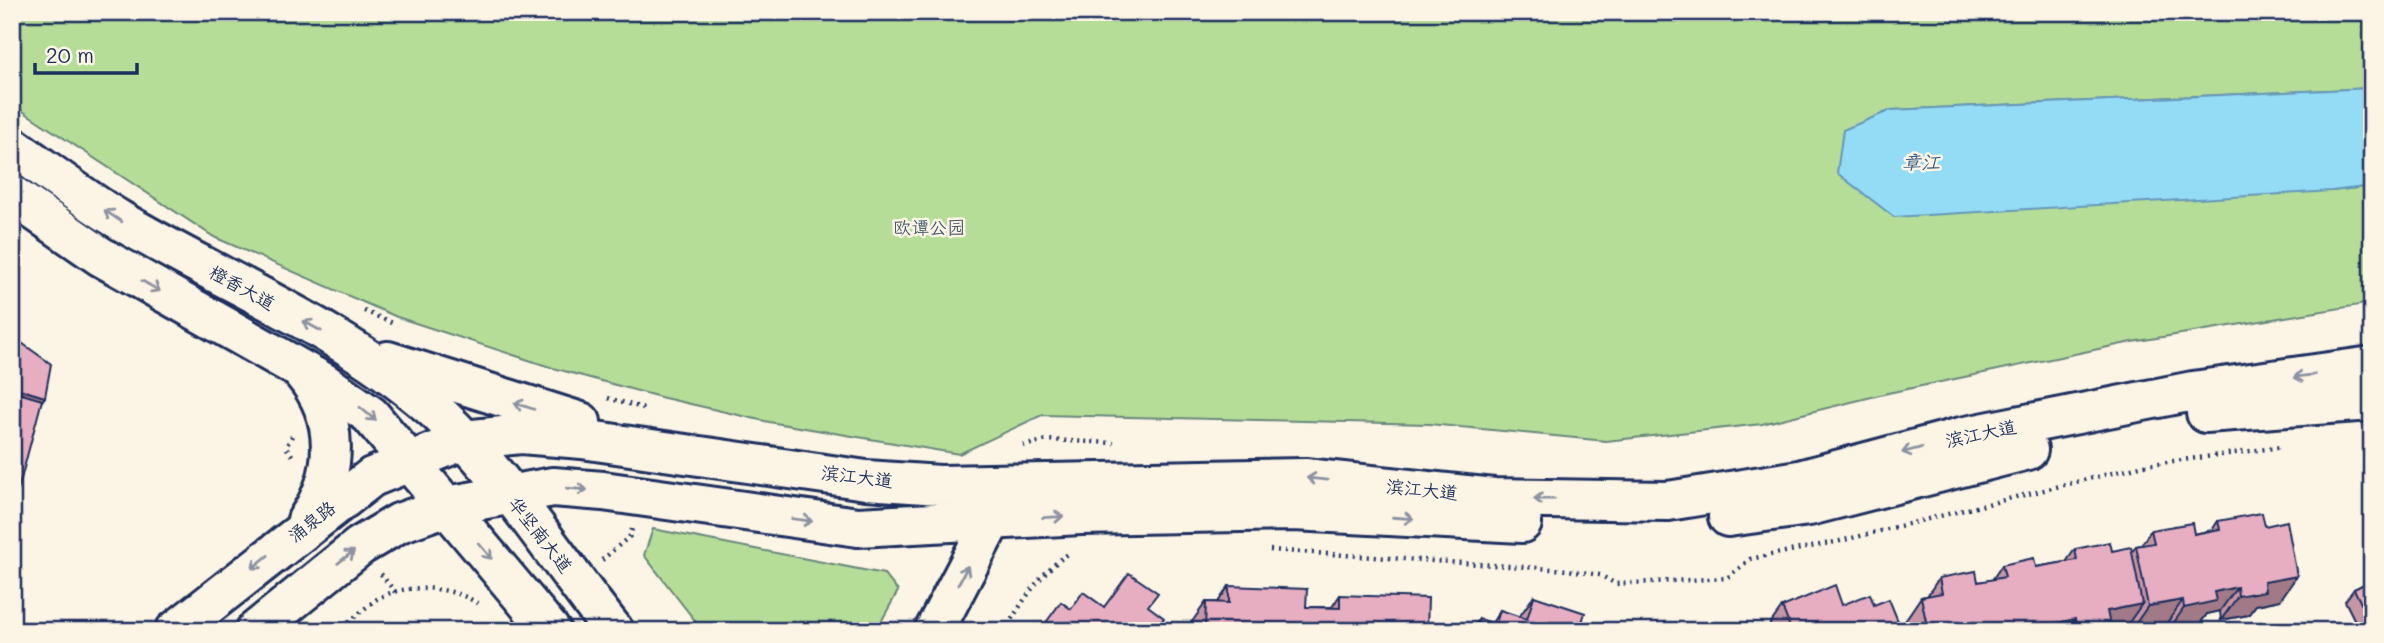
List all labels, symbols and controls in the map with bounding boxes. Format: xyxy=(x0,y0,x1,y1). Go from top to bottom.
scale bar xyxy=(35,32,136,76)
text: 20 m xyxy=(46,41,94,68)
water label: 章江 xyxy=(1902,149,1941,174)
one-way arrow xyxy=(104,208,123,223)
park label: 欧谭公园 xyxy=(893,215,965,239)
street label: 橙香大道 xyxy=(205,259,280,315)
one-way arrow xyxy=(141,279,161,293)
one-way arrow xyxy=(302,319,323,332)
one-way arrow xyxy=(2293,369,2316,382)
one-way arrow xyxy=(513,398,535,411)
one-way arrow xyxy=(358,407,376,422)
street label: 滨江大道 xyxy=(1943,414,2019,452)
one-way arrow xyxy=(1902,444,1924,457)
street label: 滨江大道 xyxy=(820,460,894,492)
one-way arrow xyxy=(1306,472,1329,485)
street label: 滨江大道 xyxy=(1385,473,1459,505)
one-way arrow xyxy=(565,483,587,496)
street label: 华坚南大道 xyxy=(504,492,578,577)
one-way arrow xyxy=(1532,492,1555,506)
street label: 涌泉路 xyxy=(283,495,340,547)
one-way arrow xyxy=(1041,510,1064,523)
one-way arrow xyxy=(1391,512,1414,525)
one-way arrow xyxy=(790,514,813,527)
one-way arrow xyxy=(477,542,492,560)
one-way arrow xyxy=(336,549,354,565)
one-way arrow xyxy=(252,555,270,570)
one-way arrow xyxy=(956,566,970,586)

